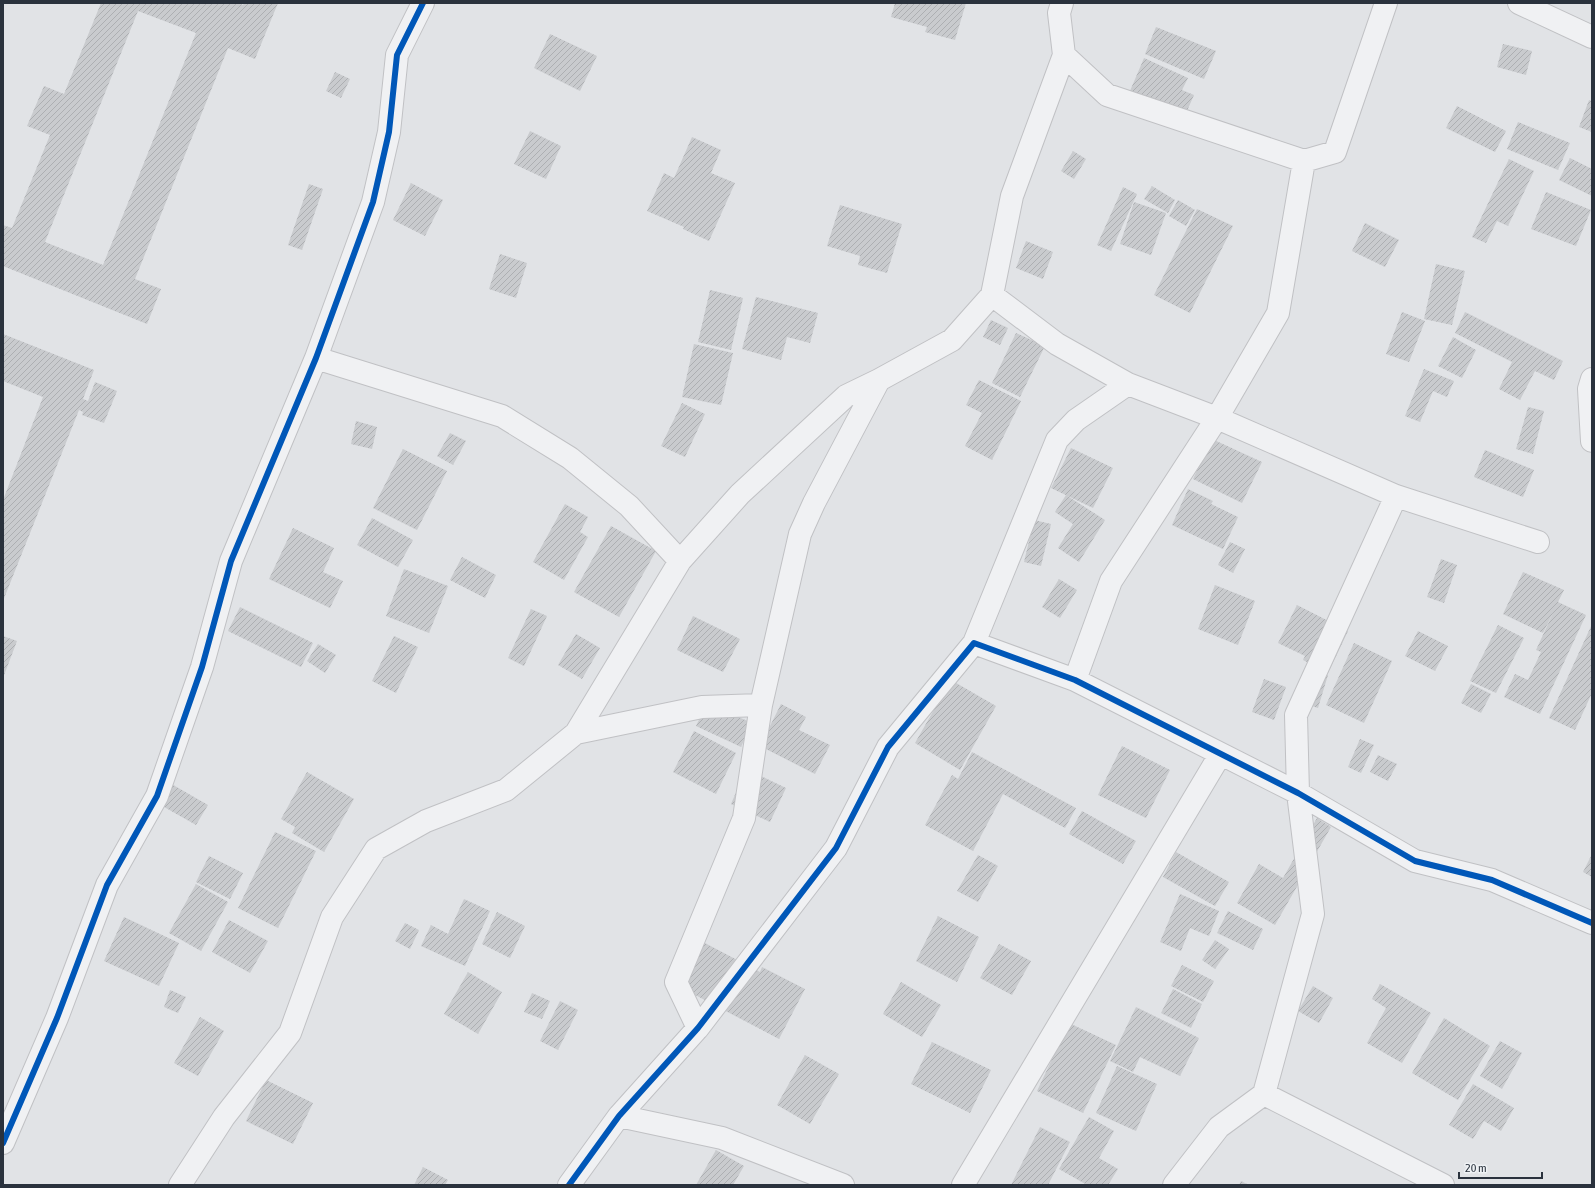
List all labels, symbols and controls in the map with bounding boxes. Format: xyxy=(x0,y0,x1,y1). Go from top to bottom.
scale bar xyxy=(1459,1154,1542,1180)
text: 20 m xyxy=(1465,1161,1487,1175)

